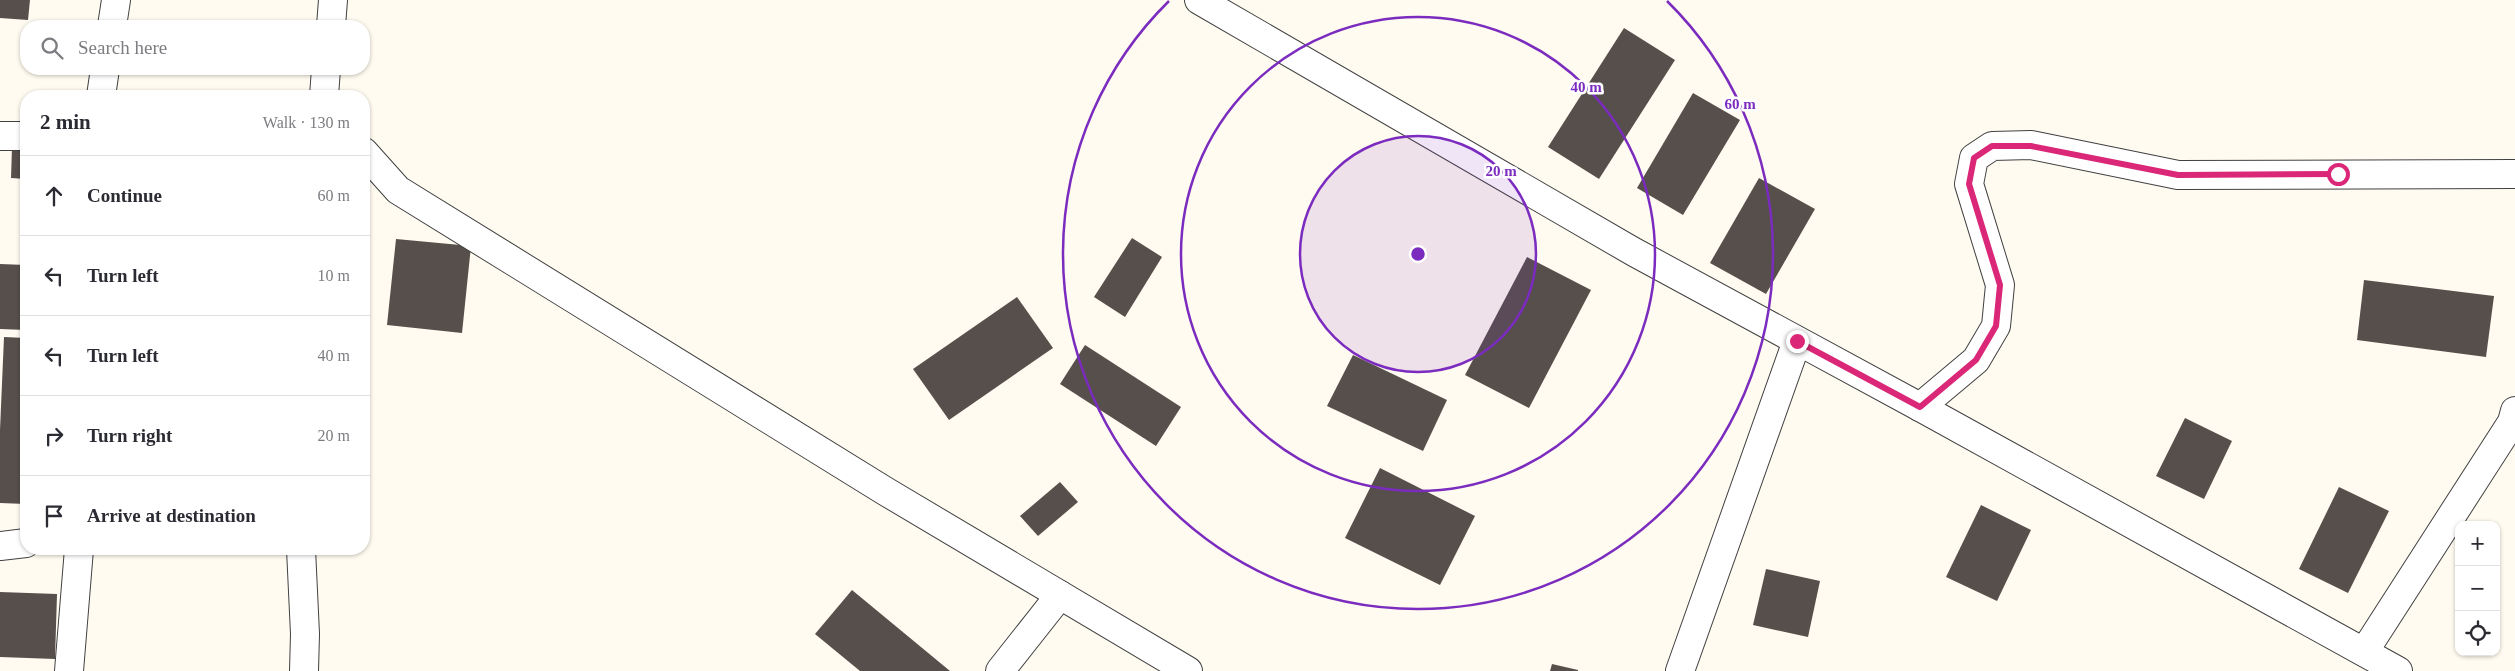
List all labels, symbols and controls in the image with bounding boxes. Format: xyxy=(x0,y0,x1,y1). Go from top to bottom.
search box xyxy=(20,20,370,75)
icon: search xyxy=(38,34,66,62)
text: Search here xyxy=(78,37,167,58)
text: 40 m xyxy=(1570,79,1602,95)
text: 60 m xyxy=(1724,96,1756,112)
text: 2 min xyxy=(40,110,91,134)
text: Walk · 130 m xyxy=(263,114,350,131)
text: 20 m xyxy=(1485,163,1517,179)
route start xyxy=(2327,163,2350,186)
icon: ahead xyxy=(40,182,68,210)
text: Continue xyxy=(87,185,162,206)
text: 60 m xyxy=(318,187,350,204)
centre of rings xyxy=(1409,245,1427,263)
icon: left xyxy=(40,262,68,290)
text: Turn left xyxy=(87,265,159,286)
text: 10 m xyxy=(318,267,350,284)
route end xyxy=(1786,330,1809,353)
icon: left xyxy=(40,342,68,370)
text: Turn left xyxy=(87,345,159,366)
text: 40 m xyxy=(318,347,350,364)
icon: right xyxy=(40,422,68,450)
text: Turn right xyxy=(87,425,172,446)
text: 20 m xyxy=(318,427,350,444)
icon: arrive xyxy=(40,502,68,530)
text: Arrive at destination xyxy=(87,505,256,526)
map controls xyxy=(2455,521,2500,656)
button: + xyxy=(2455,521,2500,566)
button: − xyxy=(2455,566,2500,611)
button: locate xyxy=(2455,611,2500,656)

